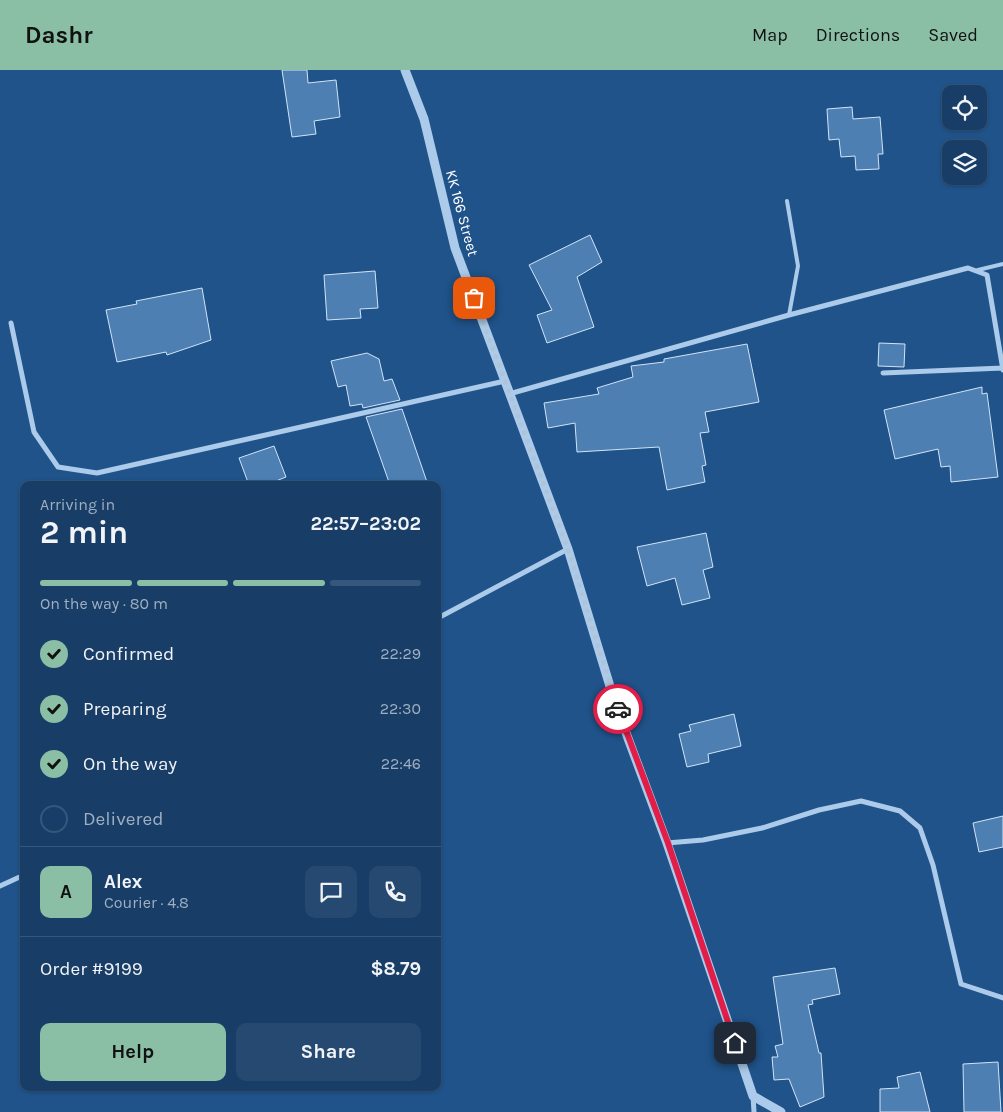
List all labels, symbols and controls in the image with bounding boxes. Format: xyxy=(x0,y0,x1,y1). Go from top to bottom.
text: Dashr xyxy=(25,21,93,49)
text: Map xyxy=(752,24,788,46)
text: Directions xyxy=(816,24,900,46)
text: Saved xyxy=(928,24,978,46)
map controls xyxy=(942,85,987,185)
button: locate xyxy=(942,85,987,130)
button: layers xyxy=(942,140,987,185)
street label: KK 166 Street xyxy=(442,168,482,258)
pin xyxy=(453,277,495,319)
icon: bag xyxy=(460,284,488,312)
text: Arriving in xyxy=(40,495,115,514)
text: 22:57–23:02 xyxy=(310,513,421,535)
text: 2 min xyxy=(40,514,128,551)
text: On the way · 80 m xyxy=(40,594,168,613)
icon: check xyxy=(40,640,68,668)
text: Confirmed xyxy=(83,643,174,665)
text: 22:29 xyxy=(380,644,421,663)
courier xyxy=(593,684,643,734)
icon: check xyxy=(40,695,68,723)
icon: car xyxy=(604,695,632,723)
text: Preparing xyxy=(83,698,166,720)
text: 22:30 xyxy=(380,699,421,718)
icon: check xyxy=(40,750,68,778)
text: On the way xyxy=(83,753,177,775)
text: 22:46 xyxy=(381,754,421,773)
text: Delivered xyxy=(83,808,163,830)
button: chat xyxy=(305,866,357,918)
button: phone xyxy=(369,866,421,918)
text: Alex xyxy=(104,871,142,893)
text: A xyxy=(60,881,72,903)
text: Courier · 4.8 xyxy=(104,893,189,912)
text: Order #9199 xyxy=(40,958,143,980)
text: $8.79 xyxy=(370,958,421,980)
pin xyxy=(714,1022,756,1064)
button: Help xyxy=(40,1023,226,1081)
button: Share xyxy=(236,1023,421,1081)
icon: home xyxy=(721,1029,749,1057)

